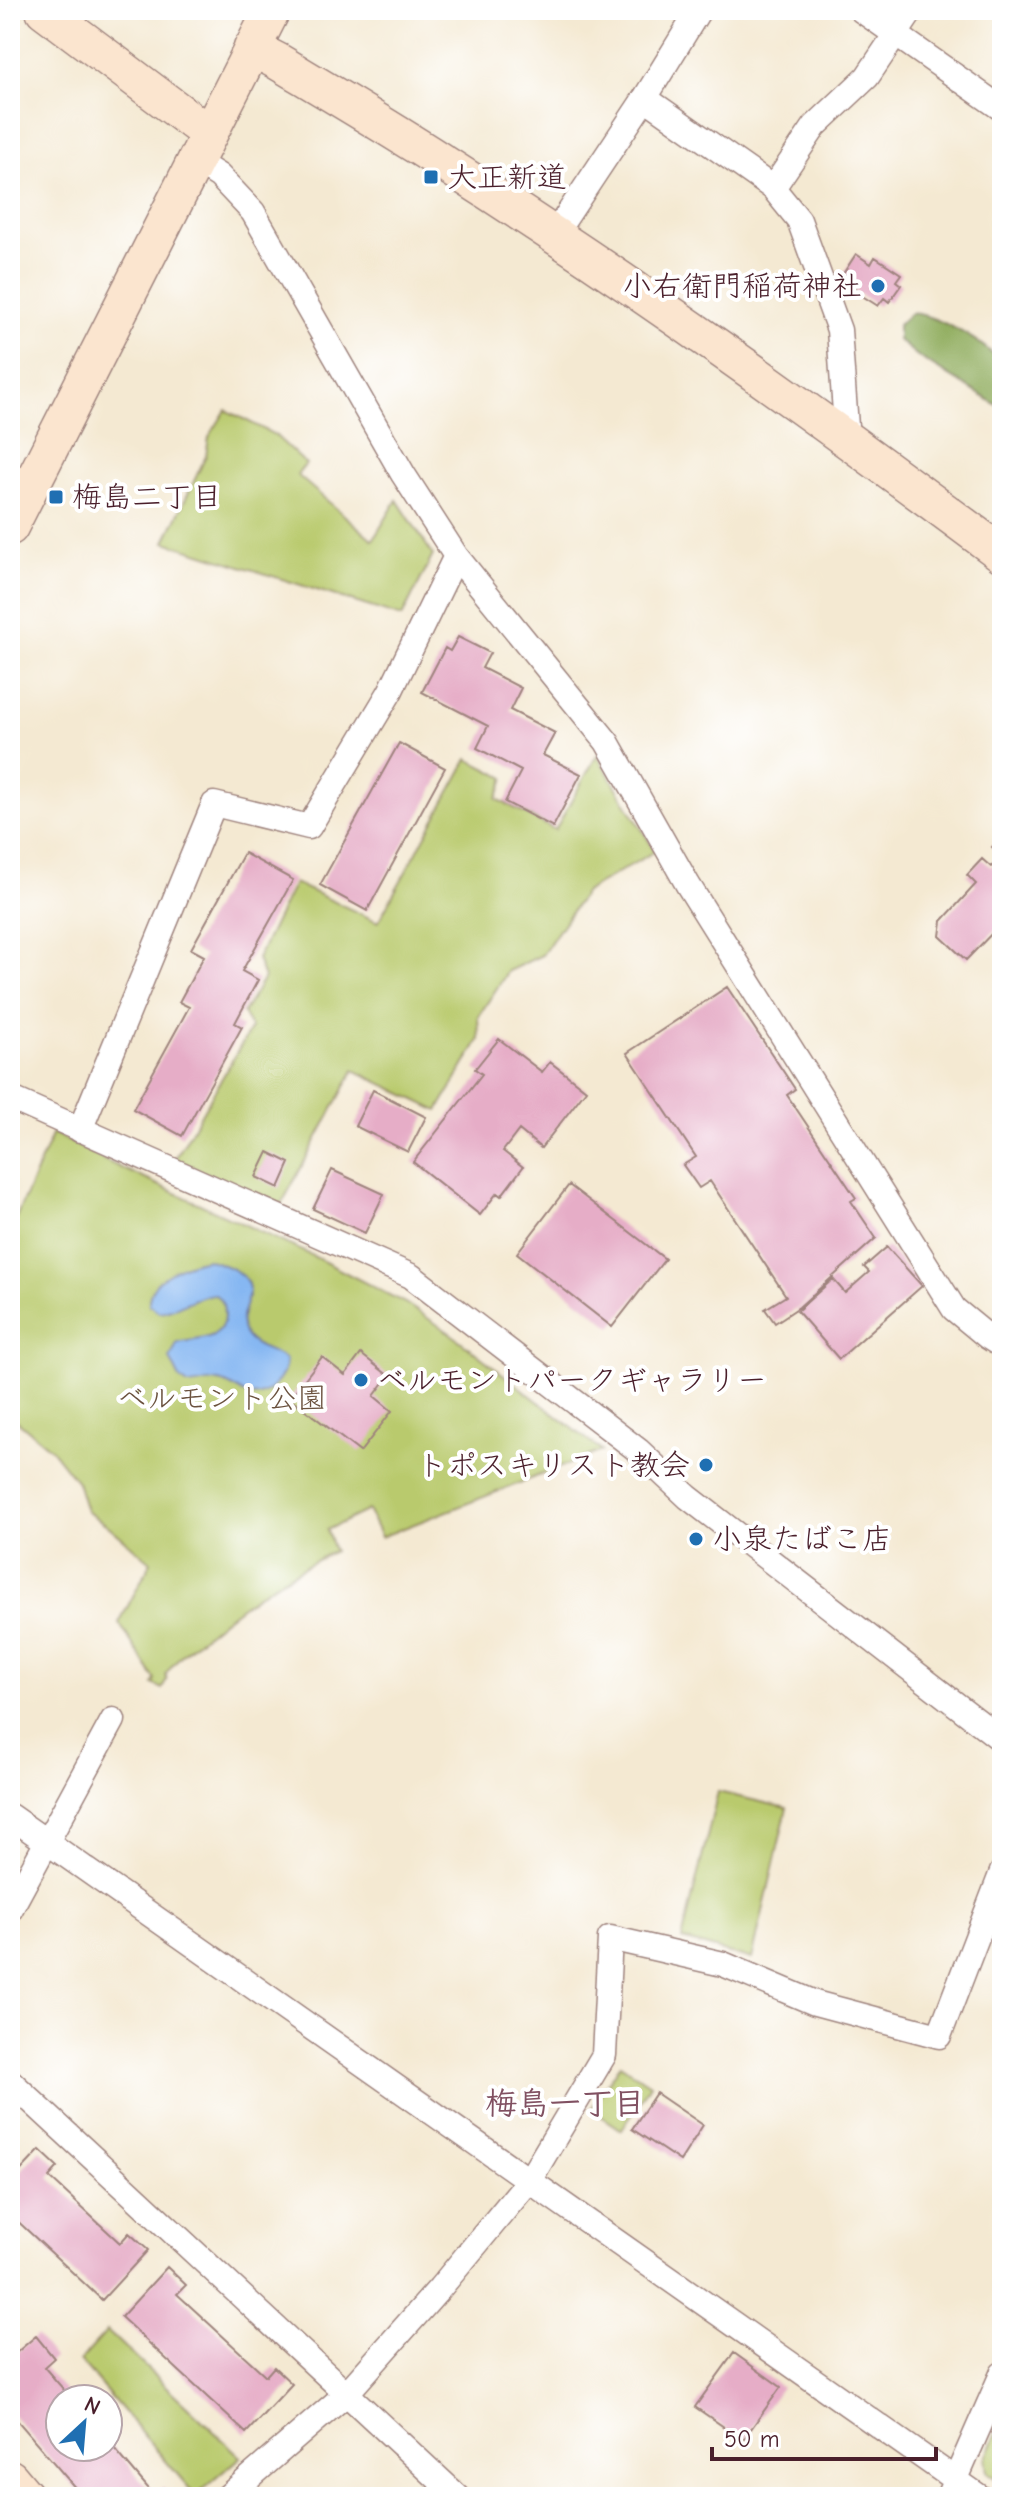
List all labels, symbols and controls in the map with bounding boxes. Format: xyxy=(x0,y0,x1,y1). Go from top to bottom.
place label: 大正新道 xyxy=(447,160,567,195)
marker: 大正新道 xyxy=(422,168,440,186)
place label: 小右衛門稲荷神社 xyxy=(622,269,862,304)
marker: 小右衛門稲荷神社 xyxy=(869,277,887,295)
place label: 梅島二丁目 xyxy=(72,480,222,515)
marker: 梅島二丁目 xyxy=(47,488,65,506)
place label: ベルモントパークギャラリー xyxy=(377,1363,767,1398)
marker: ベルモントパークギャラリー xyxy=(352,1371,370,1389)
park label: ベルモント公園 xyxy=(117,1381,327,1416)
place label: トポスキリスト教会 xyxy=(417,1448,690,1483)
marker: トポスキリスト教会 xyxy=(697,1456,715,1474)
place label: 小泉たばこ店 xyxy=(712,1522,892,1557)
marker: 小泉たばこ店 xyxy=(687,1530,705,1548)
district label: 梅島一丁目 xyxy=(485,2085,645,2122)
north arrow xyxy=(44,2383,124,2463)
text: N xyxy=(80,2391,104,2421)
scale bar xyxy=(712,2411,936,2461)
text: 50 m xyxy=(724,2425,780,2453)

